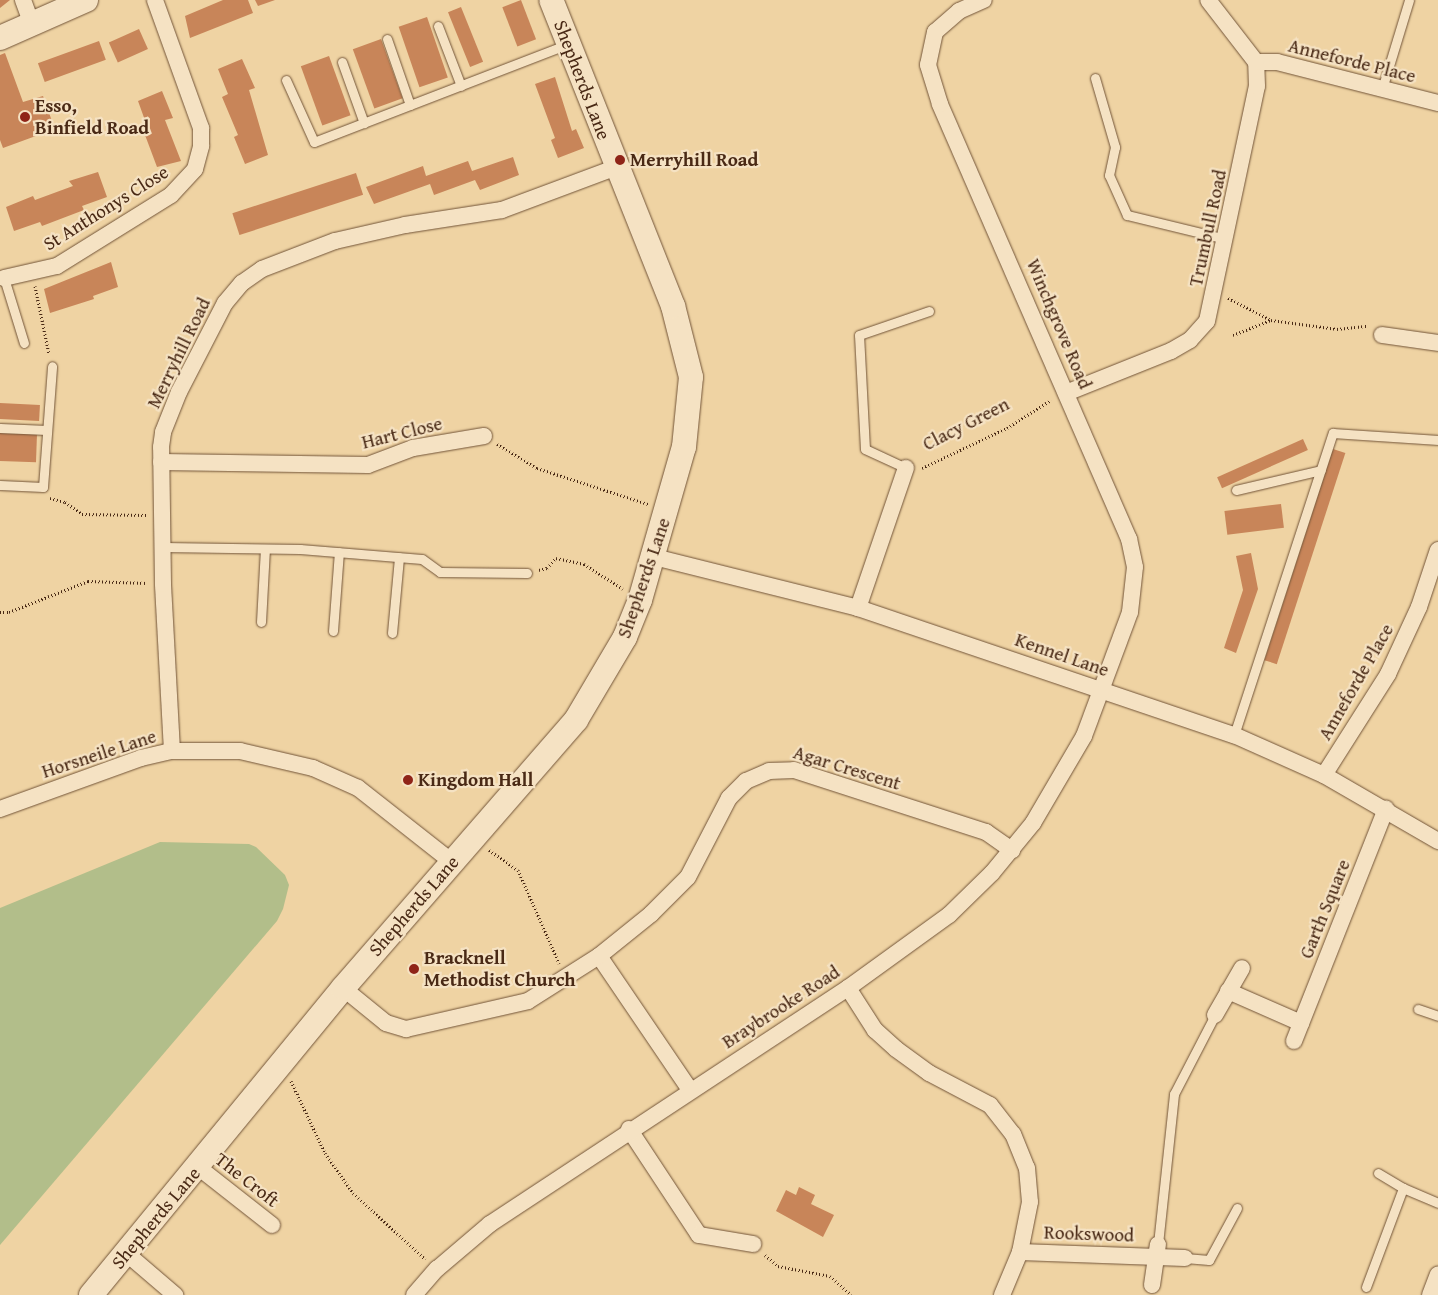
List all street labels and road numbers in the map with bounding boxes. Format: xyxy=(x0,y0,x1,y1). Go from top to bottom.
street label: Shepherds Lane xyxy=(549,17,615,143)
street label: Anneforde Place xyxy=(1286,34,1418,88)
street label: St Anthonys Close xyxy=(39,160,173,256)
street label: Trumbull Road xyxy=(1184,167,1232,289)
street label: Winchgrove Road xyxy=(1021,256,1097,392)
street label: Merryhill Road xyxy=(142,294,216,412)
street label: Clacy Green xyxy=(919,393,1013,455)
street label: Hart Close xyxy=(359,412,445,454)
street label: Shepherds Lane xyxy=(613,515,675,641)
street label: Anneforde Place xyxy=(1314,620,1398,744)
street label: Kennel Lane xyxy=(1012,628,1112,682)
street label: Horsneile Lane xyxy=(39,725,159,783)
street label: Agar Crescent xyxy=(791,741,903,795)
street label: Shepherds Lane xyxy=(364,851,464,961)
street label: Garth Square xyxy=(1295,856,1355,962)
street label: Braybrooke Road xyxy=(718,960,844,1054)
street label: The Croft xyxy=(211,1148,283,1212)
street label: Shepherds Lane xyxy=(107,1162,205,1274)
street label: Rookswood xyxy=(1044,1221,1134,1247)

